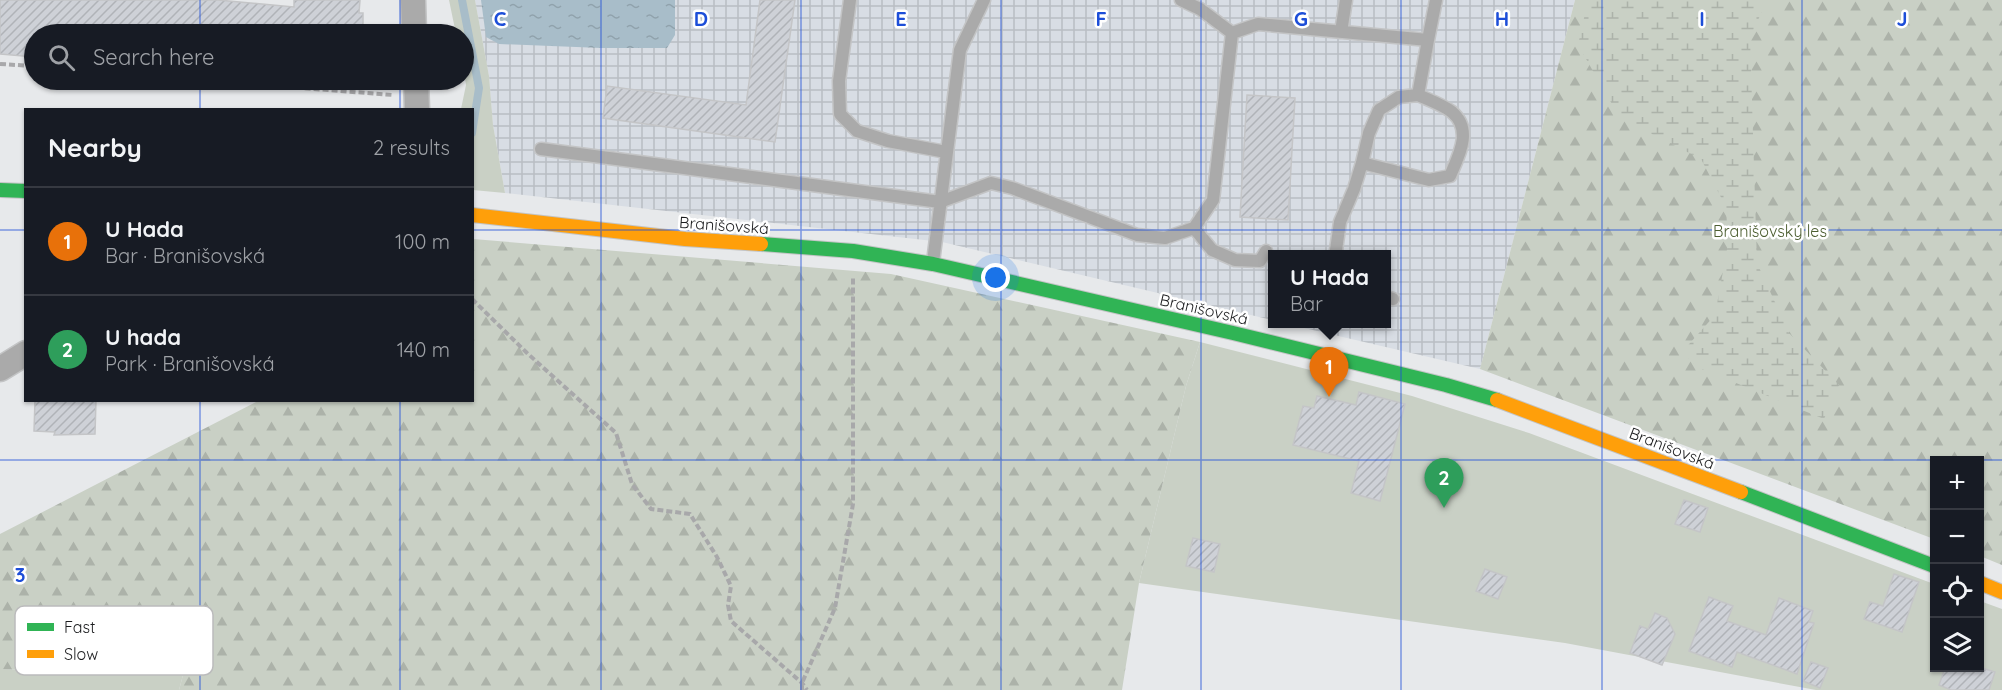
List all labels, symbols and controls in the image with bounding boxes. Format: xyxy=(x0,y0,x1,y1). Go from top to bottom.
text: C xyxy=(494,6,507,31)
text: D xyxy=(694,6,708,31)
text: E xyxy=(895,6,907,31)
text: F xyxy=(1095,6,1107,31)
text: G xyxy=(1294,6,1308,31)
text: H xyxy=(1495,6,1509,31)
text: I xyxy=(1699,6,1705,31)
text: J xyxy=(1896,6,1908,31)
search box xyxy=(24,24,474,90)
icon: search xyxy=(45,41,78,74)
text: Search here xyxy=(93,43,214,71)
text: Nearby xyxy=(48,131,142,164)
text: 2 results xyxy=(373,135,450,160)
street label: Branišovská xyxy=(678,212,770,238)
text: U Hada xyxy=(105,215,184,243)
park label: Branišovský les xyxy=(1713,221,1827,241)
text: 1 xyxy=(64,229,71,254)
text: 100 m xyxy=(395,229,450,254)
text: Bar · Branišovská xyxy=(105,243,265,268)
popup xyxy=(1268,250,1391,328)
your location xyxy=(981,263,1010,292)
text: U Hada xyxy=(1290,263,1369,291)
street label: Branišovská xyxy=(1158,289,1250,329)
text: Bar xyxy=(1290,291,1323,316)
text: U hada xyxy=(105,323,181,351)
text: 2 xyxy=(62,337,73,362)
text: 140 m xyxy=(397,337,450,362)
pin: 1 xyxy=(1310,348,1348,397)
text: Park · Branišovská xyxy=(105,351,275,376)
street label: Branišovská xyxy=(1626,423,1718,473)
map controls xyxy=(1930,456,1984,672)
button: + xyxy=(1930,456,1984,510)
pin: 2 xyxy=(1424,458,1464,508)
button: − xyxy=(1930,510,1984,564)
text: 3 xyxy=(15,562,25,587)
button: locate xyxy=(1930,564,1984,618)
legend xyxy=(15,606,213,675)
text: Fast xyxy=(64,617,95,637)
button: layers xyxy=(1930,618,1984,672)
text: Slow xyxy=(64,644,98,664)

